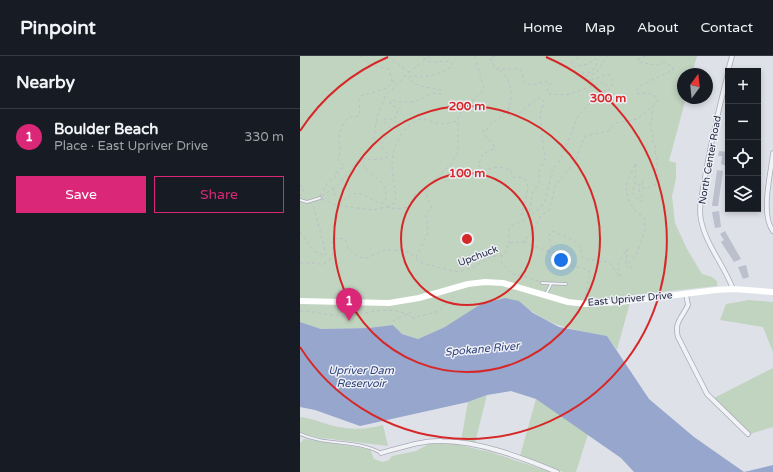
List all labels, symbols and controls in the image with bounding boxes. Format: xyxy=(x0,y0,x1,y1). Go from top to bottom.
text: Pinpoint xyxy=(20,17,96,39)
text: Home xyxy=(523,19,563,36)
text: Map xyxy=(585,19,615,36)
text: About xyxy=(637,19,679,36)
text: Contact xyxy=(701,19,753,36)
north arrow xyxy=(677,68,713,104)
map controls xyxy=(725,68,761,212)
button: + xyxy=(725,68,761,104)
text: Nearby xyxy=(16,72,75,93)
text: 300 m xyxy=(590,91,626,105)
text: 200 m xyxy=(449,99,485,113)
button: − xyxy=(725,104,761,140)
street label: North Center Road xyxy=(696,115,724,205)
text: Boulder Beach xyxy=(54,120,158,138)
text: 1 xyxy=(25,129,33,145)
text: 330 m xyxy=(244,129,284,145)
text: Place · East Upriver Drive xyxy=(54,138,208,154)
button: locate xyxy=(725,140,761,176)
text: 100 m xyxy=(449,166,485,180)
button: Save xyxy=(16,176,146,213)
button: Share xyxy=(154,176,284,213)
button: layers xyxy=(725,176,761,212)
centre of rings xyxy=(460,232,474,246)
street label: Upchuck xyxy=(456,243,500,269)
your location xyxy=(551,250,571,270)
pin: 1 xyxy=(336,288,362,321)
street label: East Upriver Drive xyxy=(587,289,673,309)
water label: Spokane River xyxy=(444,339,522,359)
water label: Upriver Dam Reservoir xyxy=(328,364,395,390)

